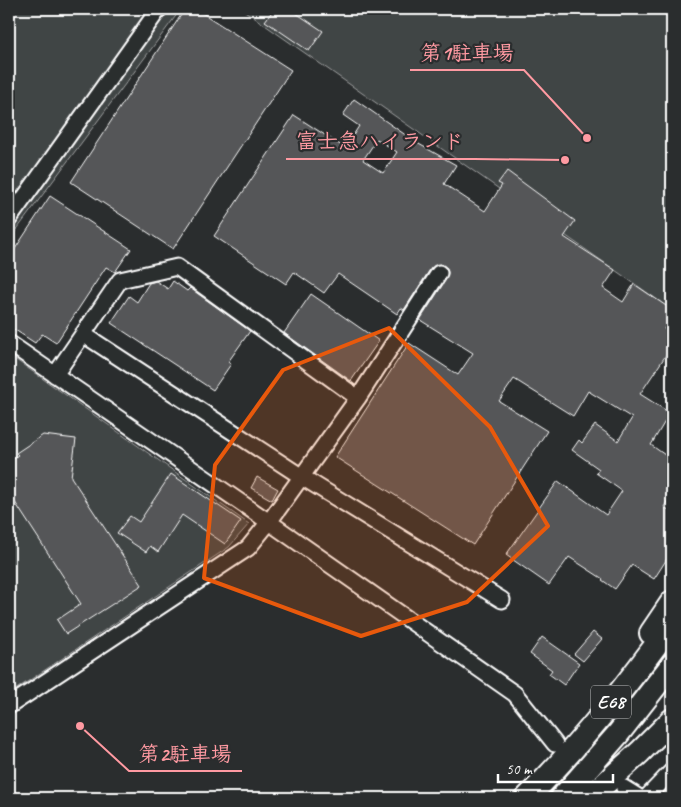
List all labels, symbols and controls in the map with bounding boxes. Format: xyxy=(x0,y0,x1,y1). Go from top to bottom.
callout: 第1駐車場 xyxy=(410,34,524,70)
text: 第1駐車場 xyxy=(420,40,514,66)
callout: 富士急ハイランド xyxy=(286,123,474,159)
text: 富士急ハイランド xyxy=(296,128,464,154)
road number: E68 xyxy=(591,686,631,719)
callout: 第2駐車場 xyxy=(129,735,242,771)
text: 第2駐車場 xyxy=(138,741,232,767)
scale bar xyxy=(498,752,614,784)
text: 50 m xyxy=(506,760,533,779)

